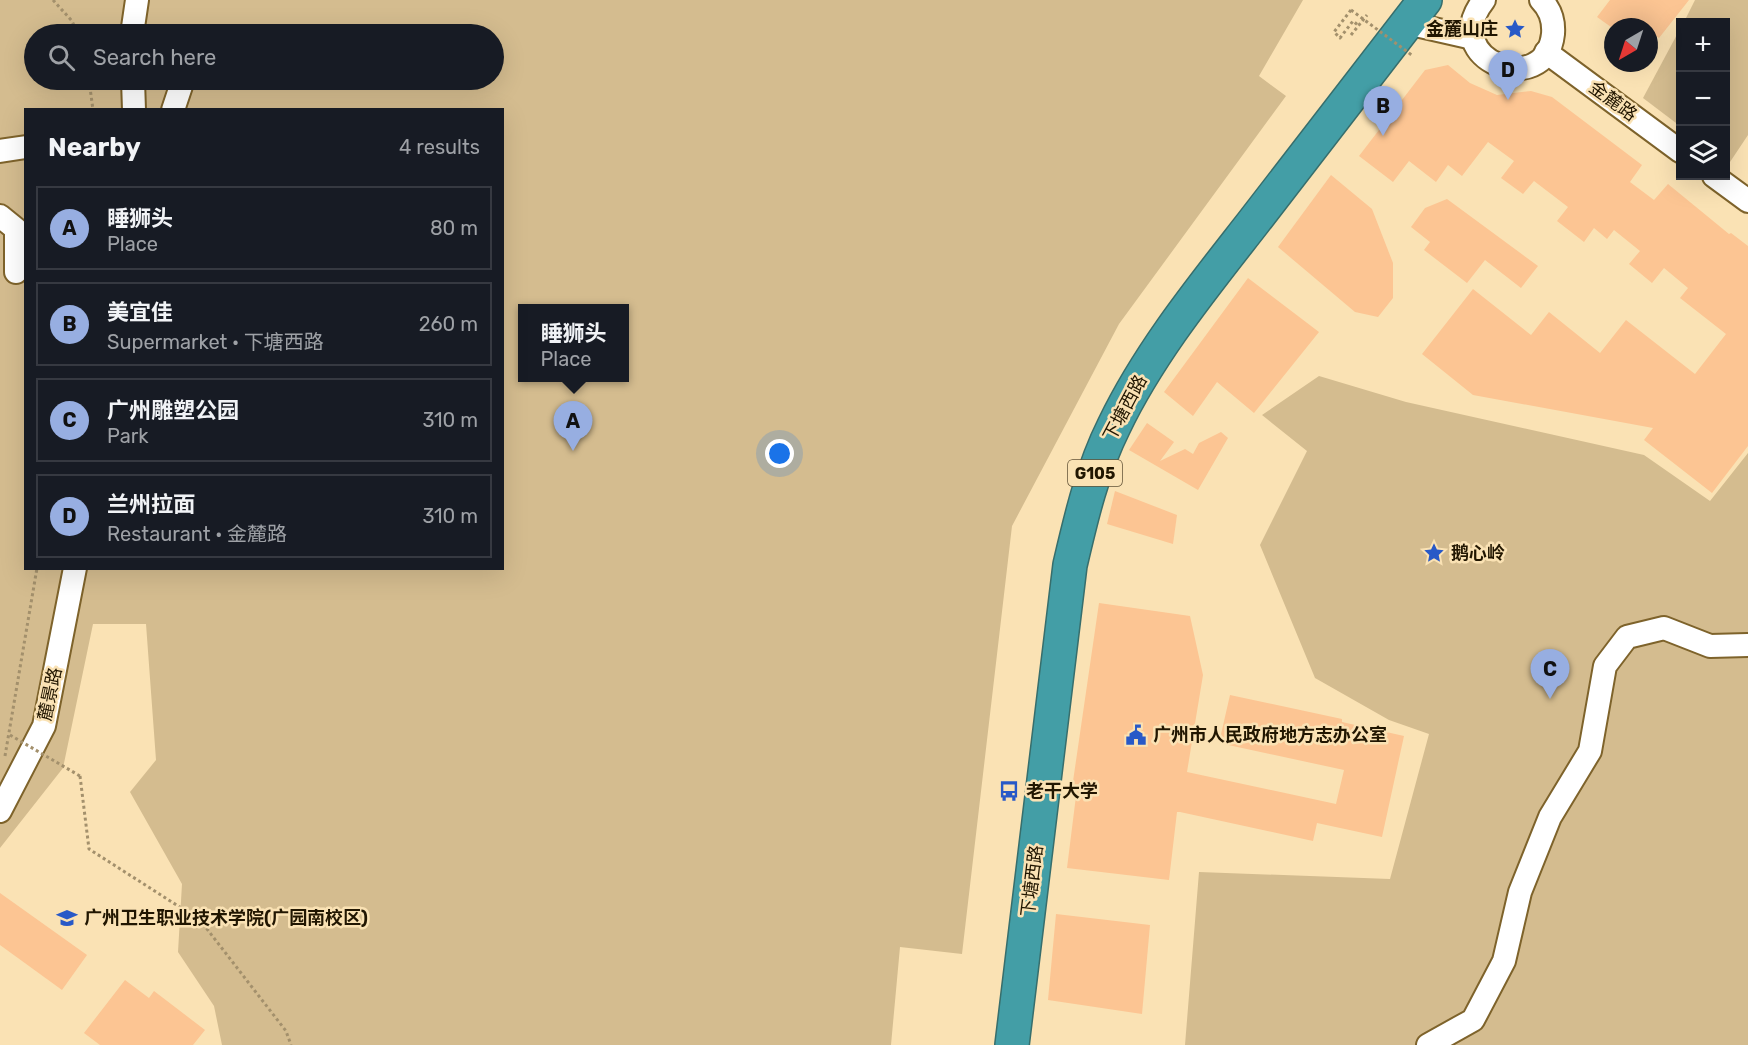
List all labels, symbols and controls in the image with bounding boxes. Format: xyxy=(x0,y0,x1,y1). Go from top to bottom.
place icon: 金麓山庄 xyxy=(1503,17,1527,41)
place label: 金麓山庄 xyxy=(1426,18,1498,40)
north arrow xyxy=(1604,18,1658,72)
map controls xyxy=(1676,18,1730,180)
button: + xyxy=(1676,18,1730,72)
search box xyxy=(24,24,504,90)
icon: search xyxy=(45,41,78,74)
text: Search here xyxy=(93,44,216,71)
pin: D xyxy=(1488,51,1528,100)
button: − xyxy=(1676,72,1730,126)
street label: 金麓路 xyxy=(1585,76,1641,126)
pin: B xyxy=(1364,86,1402,136)
button: layers xyxy=(1676,126,1730,180)
text: Nearby xyxy=(48,132,141,163)
text: 4 results xyxy=(399,135,480,159)
text: 睡狮头 xyxy=(107,205,173,232)
text: A xyxy=(62,216,77,240)
text: 80 m xyxy=(430,216,478,240)
text: Place xyxy=(107,232,158,256)
text: 美宜佳 xyxy=(107,299,173,326)
popup xyxy=(518,304,629,382)
text: B xyxy=(62,312,77,336)
text: 260 m xyxy=(419,312,478,336)
text: 睡狮头 xyxy=(540,320,607,347)
text: Supermarket · 下塘西路 xyxy=(107,330,324,354)
text: Place xyxy=(540,347,591,371)
street label: 下塘西路 xyxy=(1098,371,1152,445)
text: 广州雕塑公园 xyxy=(107,397,239,424)
pin: A xyxy=(554,402,592,451)
text: C xyxy=(62,408,77,432)
text: 310 m xyxy=(422,408,478,432)
text: Park xyxy=(107,424,149,448)
your location xyxy=(765,439,794,468)
road number: G105 xyxy=(1068,460,1122,486)
text: 兰州拉面 xyxy=(107,491,195,518)
text: D xyxy=(62,504,77,528)
text: 310 m xyxy=(422,504,478,528)
text: Restaurant · 金麓路 xyxy=(107,522,287,546)
place icon: 鹅心岭 xyxy=(1422,541,1446,565)
place label: 鹅心岭 xyxy=(1451,542,1505,564)
pin: C xyxy=(1530,650,1570,699)
street label: 麓景路 xyxy=(34,665,66,723)
public building icon: 广州市人民政府地方志办公室 xyxy=(1124,723,1148,747)
place label: 广州市人民政府地方志办公室 xyxy=(1153,724,1387,746)
bus stop icon: 老干大学 xyxy=(997,779,1021,803)
place label: 老干大学 xyxy=(1026,780,1098,802)
street label: 下塘西路 xyxy=(1017,844,1047,918)
school or university icon: 广州卫生职业技术学院(广园南校区) xyxy=(55,906,79,930)
place label: 广州卫生职业技术学院(广园南校区) xyxy=(84,907,368,929)

